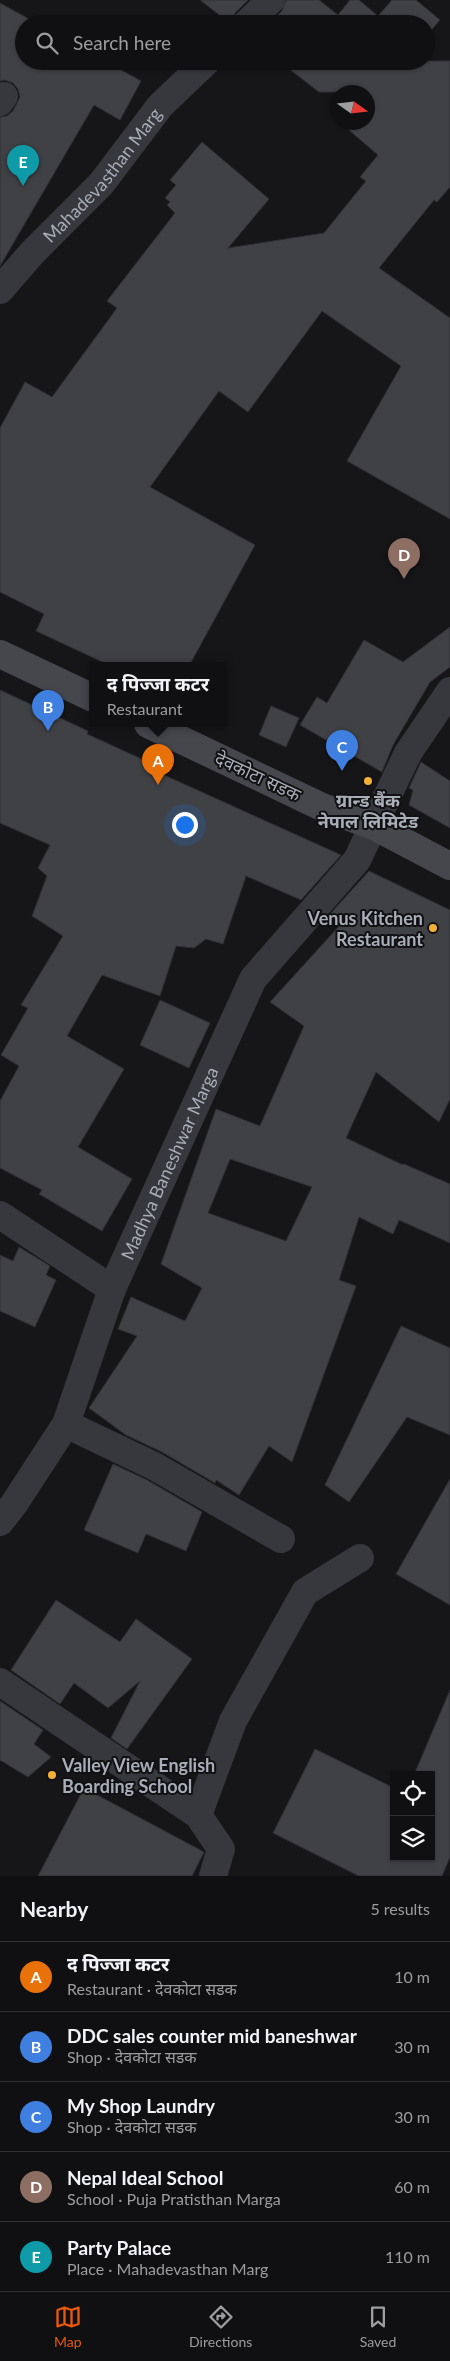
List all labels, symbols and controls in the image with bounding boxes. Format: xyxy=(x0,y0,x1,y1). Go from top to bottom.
search box xyxy=(15,15,435,70)
icon: search xyxy=(33,29,61,57)
text: Search here xyxy=(73,31,171,54)
north arrow xyxy=(330,85,375,130)
street label: Mahadevasthan Marg xyxy=(38,103,166,247)
pin: E xyxy=(7,145,39,186)
pin: D xyxy=(388,538,420,579)
popup xyxy=(89,662,227,727)
text: द पिज्जा कटर xyxy=(107,672,209,695)
pin: B xyxy=(32,690,64,731)
text: Restaurant xyxy=(107,699,183,718)
pin: C xyxy=(326,730,358,771)
pin: A xyxy=(142,744,174,785)
street label: देवकोटा सडक xyxy=(212,747,305,806)
marker: ग्रान्ड बैंक नेपाल लिमिटेड xyxy=(362,775,374,787)
place label: ग्रान्ड बैंक नेपाल लिमिटेड xyxy=(318,789,419,832)
your location xyxy=(172,812,198,838)
place label: Venus Kitchen Restaurant xyxy=(307,907,423,950)
marker: Venus Kitchen Restaurant xyxy=(427,922,439,934)
street label: Madhya Baneshwar Marga xyxy=(116,1063,223,1263)
place label: Valley View English Boarding School xyxy=(61,1754,215,1797)
marker: Valley View English Boarding School xyxy=(46,1769,58,1781)
map controls xyxy=(390,1771,435,1861)
button: locate xyxy=(390,1771,435,1816)
button: layers xyxy=(390,1816,435,1861)
text: Nearby xyxy=(20,1896,88,1921)
text: 5 results xyxy=(370,1899,430,1918)
text: द पिज्जा कटर xyxy=(67,1952,169,1975)
text: A xyxy=(30,1967,42,1986)
text: 10 m xyxy=(394,1967,430,1986)
text: Restaurant · देवकोटा सडक xyxy=(67,1979,237,1998)
text: DDC sales counter mid baneshwar xyxy=(67,2024,357,2047)
text: B xyxy=(31,2037,41,2056)
text: 30 m xyxy=(394,2037,430,2056)
text: Shop · देवकोटा सडक xyxy=(67,2047,197,2066)
text: My Shop Laundry xyxy=(67,2094,215,2117)
text: C xyxy=(31,2107,41,2126)
text: 30 m xyxy=(394,2107,430,2126)
text: Shop · देवकोटा सडक xyxy=(67,2117,197,2136)
text: Nepal Ideal School xyxy=(67,2166,223,2189)
text: D xyxy=(30,2177,42,2196)
text: 60 m xyxy=(394,2177,430,2196)
text: School · Puja Pratisthan Marga xyxy=(67,2189,281,2208)
text: Party Palace xyxy=(67,2236,171,2259)
text: E xyxy=(31,2247,41,2266)
text: 110 m xyxy=(385,2247,430,2266)
text: Place · Mahadevasthan Marg xyxy=(67,2259,268,2278)
tab: Map xyxy=(54,2303,82,2350)
tab: Directions xyxy=(189,2303,252,2350)
tab: Saved xyxy=(360,2303,396,2350)

